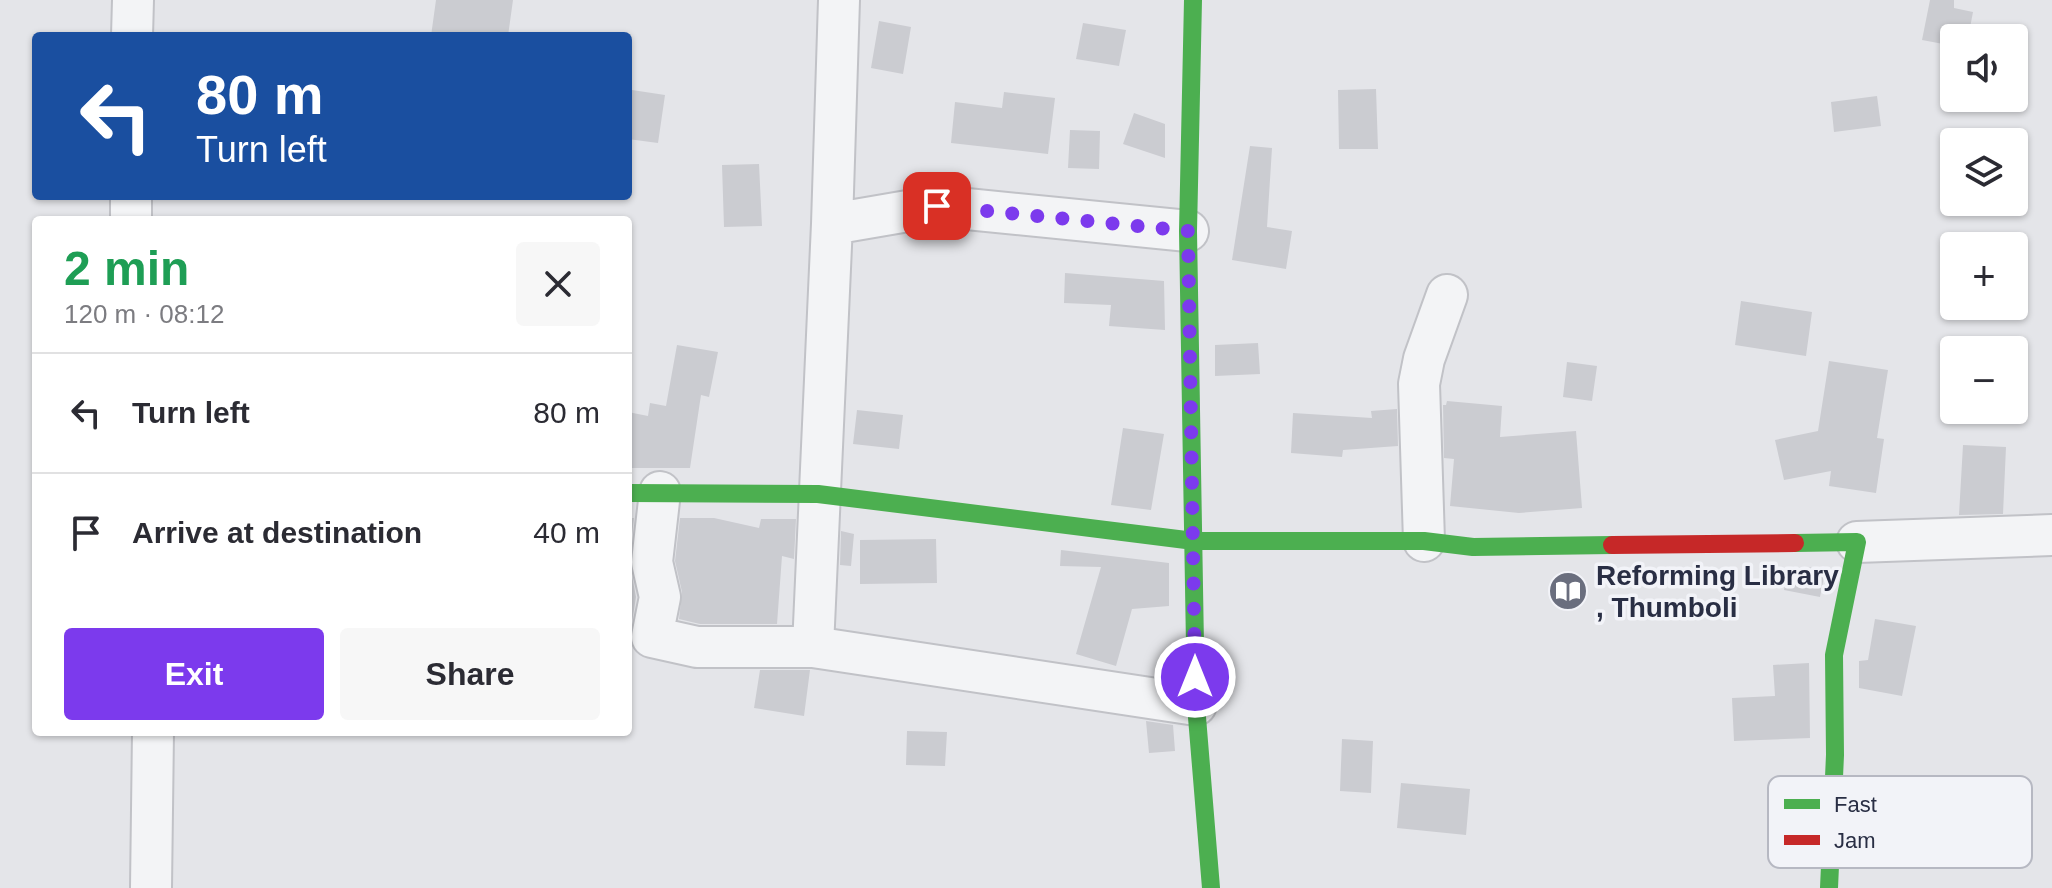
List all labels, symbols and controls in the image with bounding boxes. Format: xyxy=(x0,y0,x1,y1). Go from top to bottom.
map controls xyxy=(1940,24,2028,424)
button: sound xyxy=(1940,24,2028,112)
text: 80 m xyxy=(196,63,324,126)
icon: left xyxy=(64,64,168,168)
button: layers xyxy=(1940,128,2028,216)
text: Turn left xyxy=(196,129,327,170)
pin xyxy=(903,172,971,240)
icon: arrive xyxy=(915,184,959,228)
button: + xyxy=(1940,232,2028,320)
text: 2 min xyxy=(64,242,189,295)
button: close xyxy=(516,242,600,326)
text: 120 m · 08:12 xyxy=(64,299,224,329)
button: − xyxy=(1940,336,2028,424)
icon: left xyxy=(64,391,108,435)
text: Turn left xyxy=(132,396,250,429)
text: 80 m xyxy=(533,396,600,429)
icon: arrive xyxy=(64,511,108,555)
text: Arrive at destination xyxy=(132,516,422,549)
text: 40 m xyxy=(533,516,600,549)
place label: Reforming Library , Thumboli xyxy=(1596,560,1839,623)
library icon: Reforming Library , Thumboli xyxy=(1547,570,1589,612)
button: Exit xyxy=(64,628,324,720)
button: Share xyxy=(340,628,600,720)
position arrow xyxy=(1153,635,1237,719)
legend xyxy=(1768,776,2032,868)
text: Fast xyxy=(1834,792,1877,817)
text: Jam xyxy=(1834,828,1876,853)

